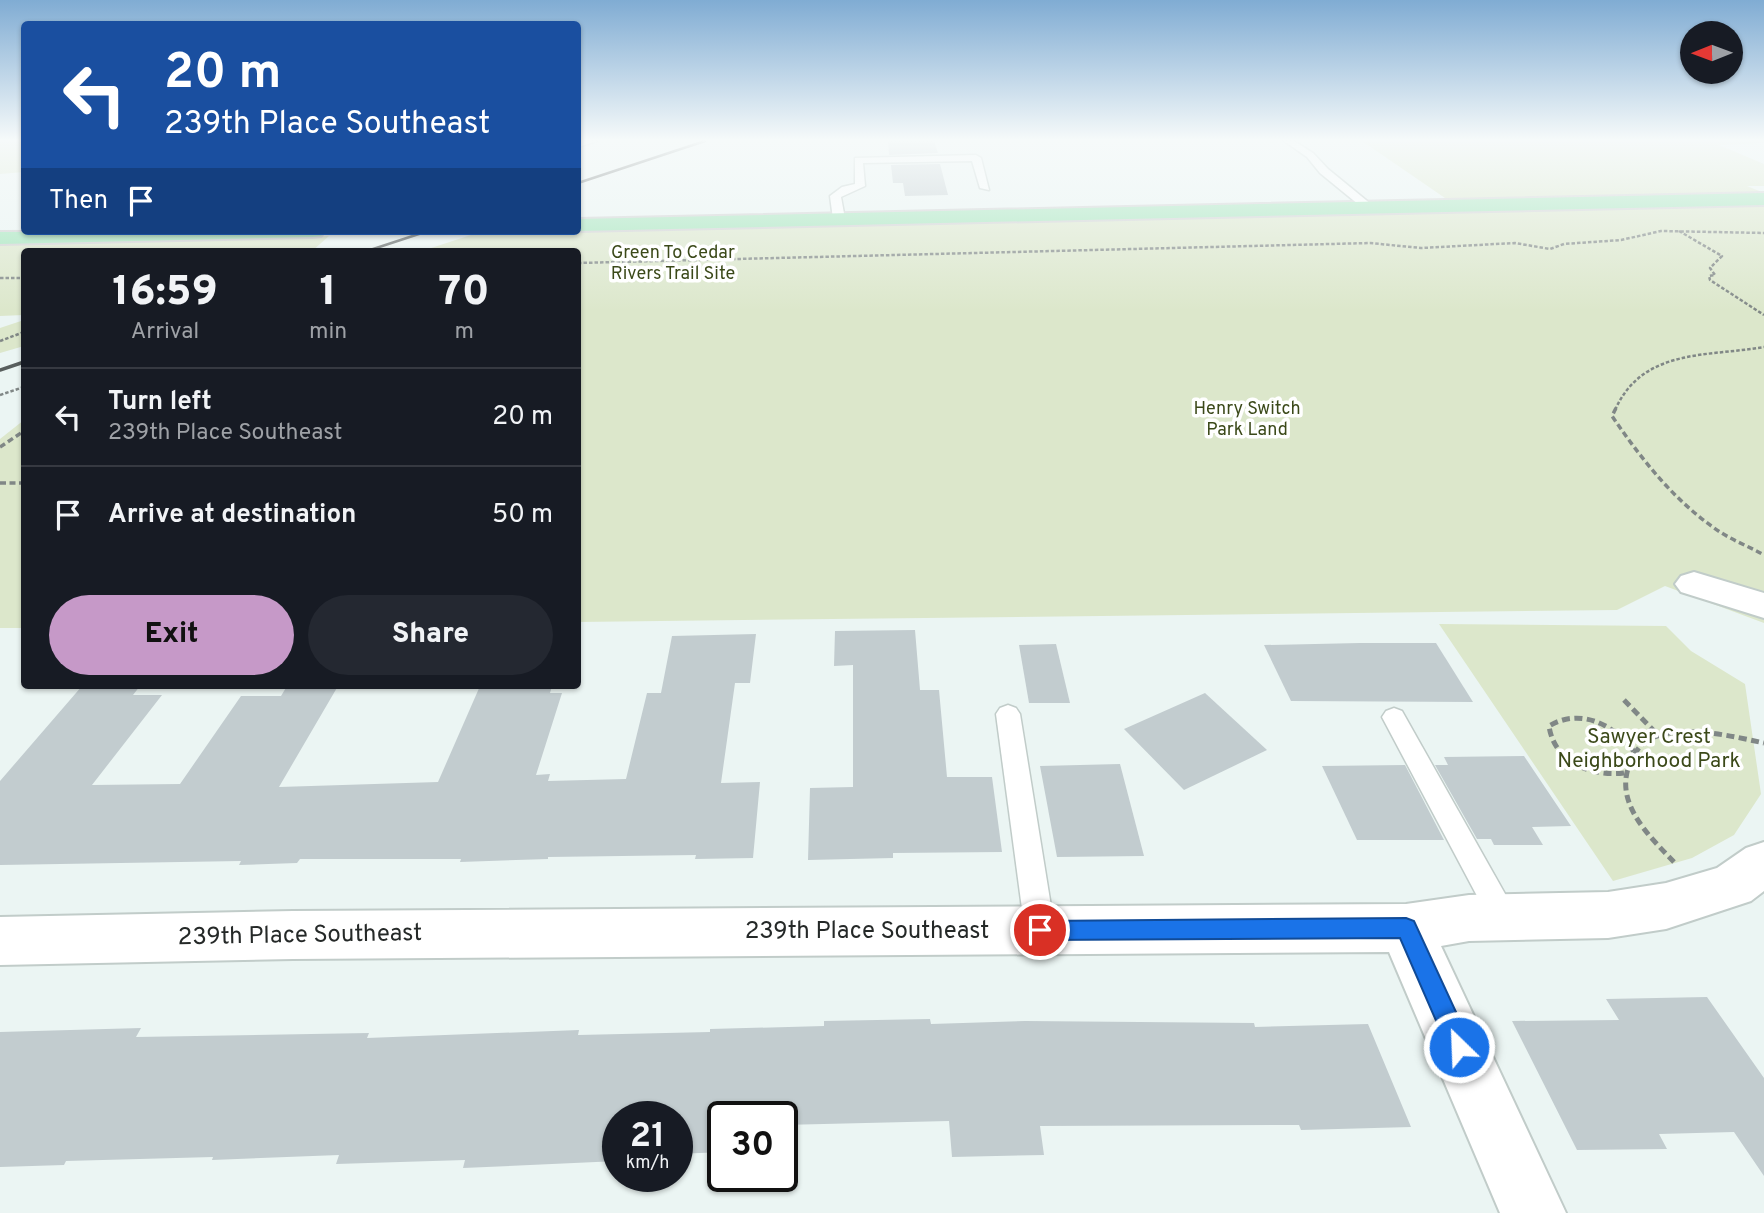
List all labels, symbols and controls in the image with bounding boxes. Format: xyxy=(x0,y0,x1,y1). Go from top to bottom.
north arrow xyxy=(1680,21,1743,84)
map controls xyxy=(1680,21,1743,84)
text: 20 m xyxy=(164,44,281,106)
icon: left xyxy=(49,49,140,140)
text: 239th Place Southeast xyxy=(164,105,490,145)
icon: arrive xyxy=(122,182,160,220)
text: Then xyxy=(49,185,108,218)
park label: Green To Cedar Rivers Trail Site xyxy=(611,242,735,286)
text: 16:59 xyxy=(112,267,218,320)
text: 1 xyxy=(320,267,337,320)
text: 70 xyxy=(439,267,490,320)
text: Arrival xyxy=(131,318,199,347)
text: min xyxy=(309,318,347,347)
text: m xyxy=(454,318,474,347)
text: Turn left xyxy=(108,386,212,419)
icon: left xyxy=(49,398,87,436)
park label: Henry Switch Park Land xyxy=(1193,398,1301,442)
text: 20 m xyxy=(492,401,553,434)
text: 239th Place Southeast xyxy=(108,419,342,448)
icon: arrive xyxy=(49,496,87,534)
text: Arrive at destination xyxy=(108,499,356,532)
text: 50 m xyxy=(492,499,553,532)
button: Exit xyxy=(49,595,294,675)
button: Share xyxy=(308,595,553,675)
park label: Sawyer Crest Neighborhood Park xyxy=(1557,724,1741,775)
pin xyxy=(1010,900,1070,960)
icon: arrive xyxy=(1021,911,1059,949)
street label: 239th Place Southeast xyxy=(745,917,989,947)
street label: 239th Place Southeast xyxy=(177,919,423,953)
position arrow xyxy=(1422,1010,1496,1084)
speed limit sign: 30 xyxy=(707,1101,798,1192)
text: 21 xyxy=(630,1115,665,1159)
text: km/h xyxy=(626,1152,669,1175)

